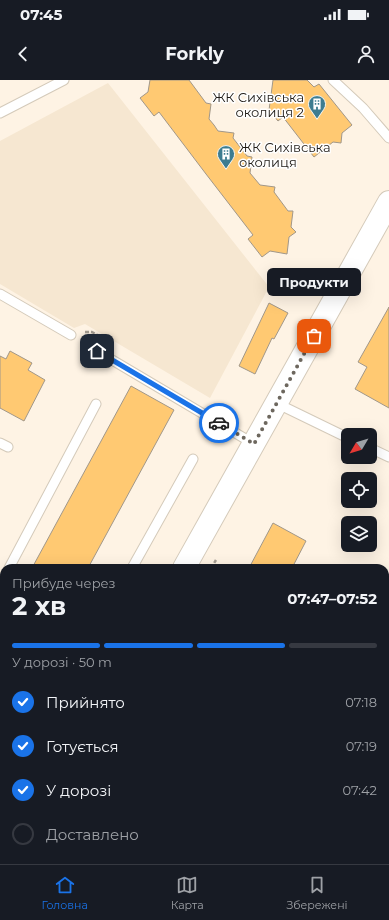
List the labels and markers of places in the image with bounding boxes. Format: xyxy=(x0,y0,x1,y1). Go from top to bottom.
place label: ЖК Сихівська околиця 2 xyxy=(212,89,304,120)
building icon: ЖК Сихівська околиця 2 xyxy=(307,94,327,119)
place label: ЖК Сихівська околиця xyxy=(239,139,331,170)
building icon: ЖК Сихівська околиця xyxy=(216,144,236,169)
callout: Продукти xyxy=(267,268,361,296)
pin xyxy=(297,319,331,353)
pin xyxy=(80,334,114,368)

